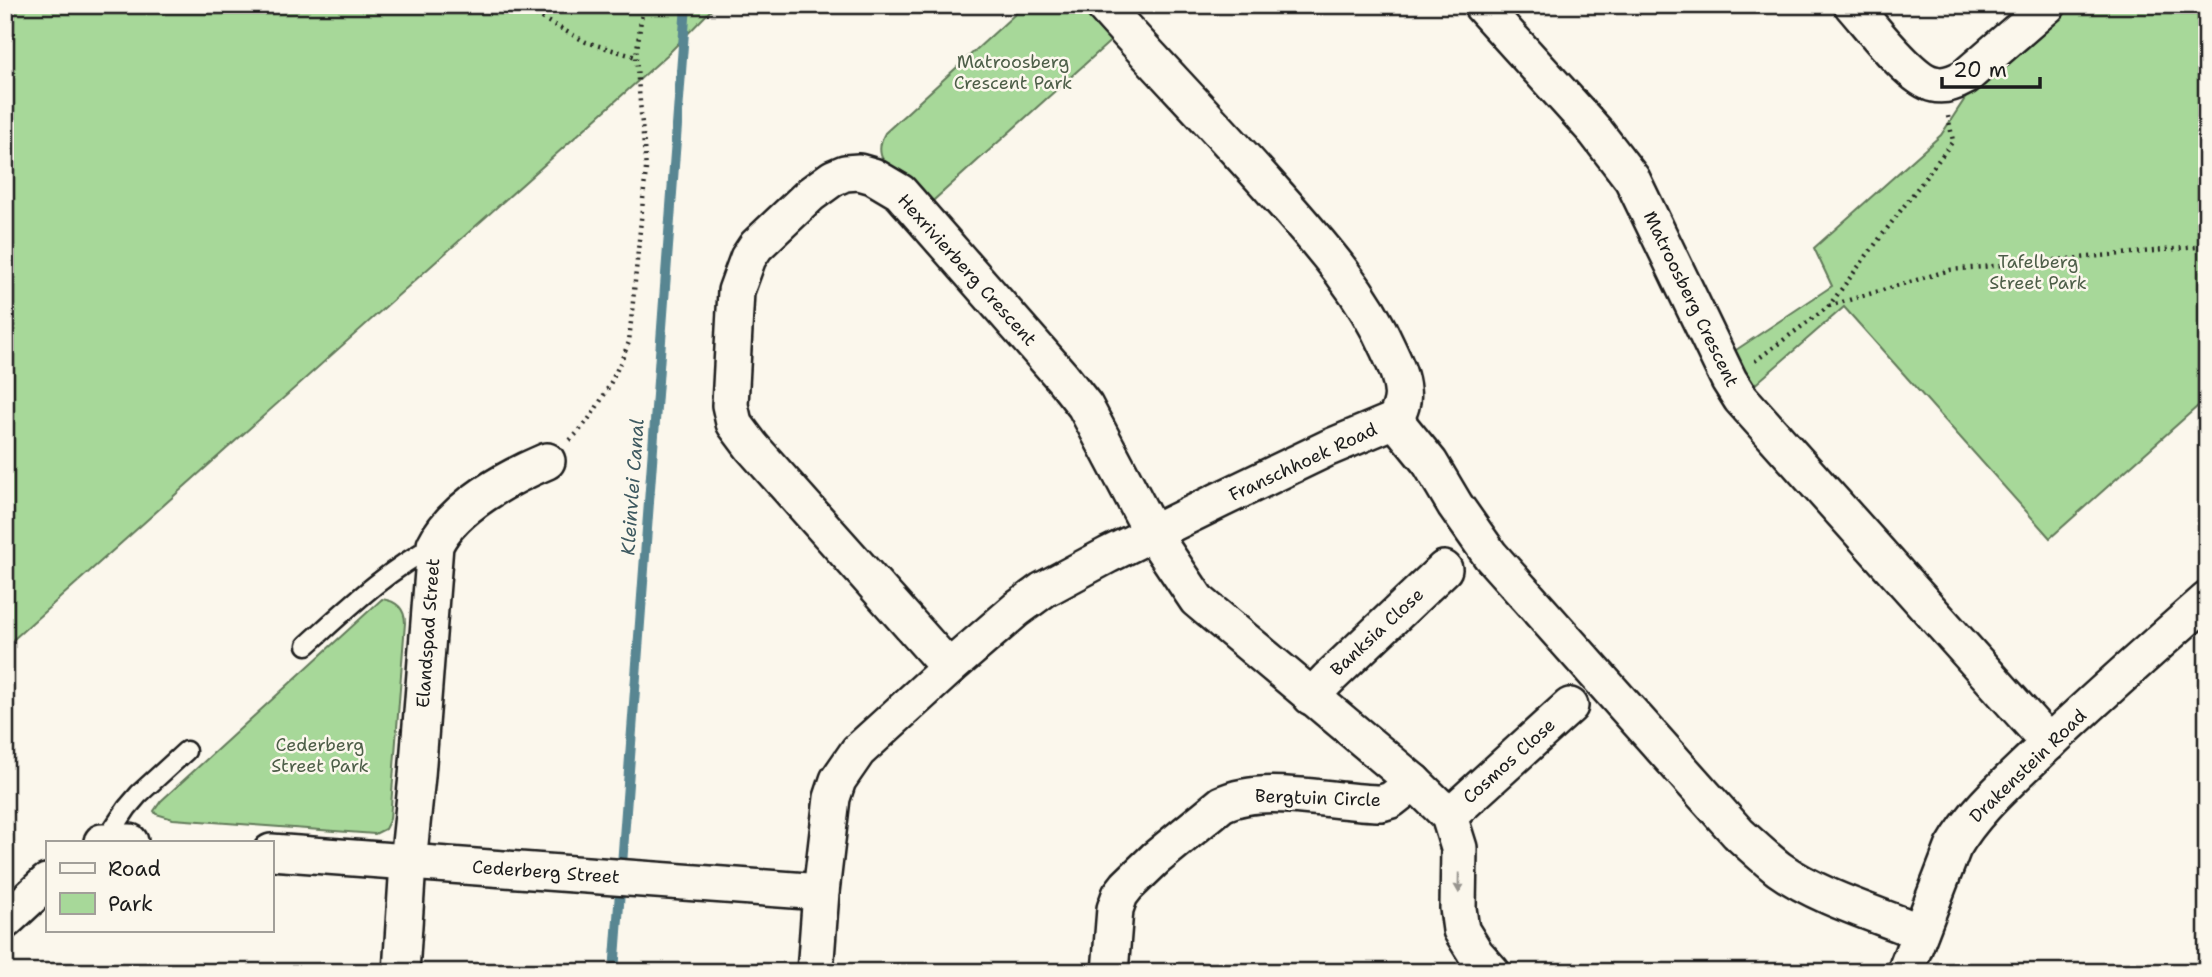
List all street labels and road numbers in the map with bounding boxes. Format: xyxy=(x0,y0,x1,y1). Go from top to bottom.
street label: Hexrivierberg Crescent xyxy=(892,189,1042,351)
street label: Matroosberg Crescent xyxy=(1638,207,1744,391)
street label: Franschhoek Road xyxy=(1225,417,1381,507)
street label: Elandspad Street xyxy=(411,557,445,709)
street label: Banksia Close xyxy=(1325,583,1429,681)
street label: Drakenstein Road xyxy=(1964,704,2092,828)
street label: Cosmos Close xyxy=(1458,713,1560,809)
street label: Bergtuin Circle xyxy=(1255,784,1381,812)
street label: Cederberg Street xyxy=(471,855,621,889)

